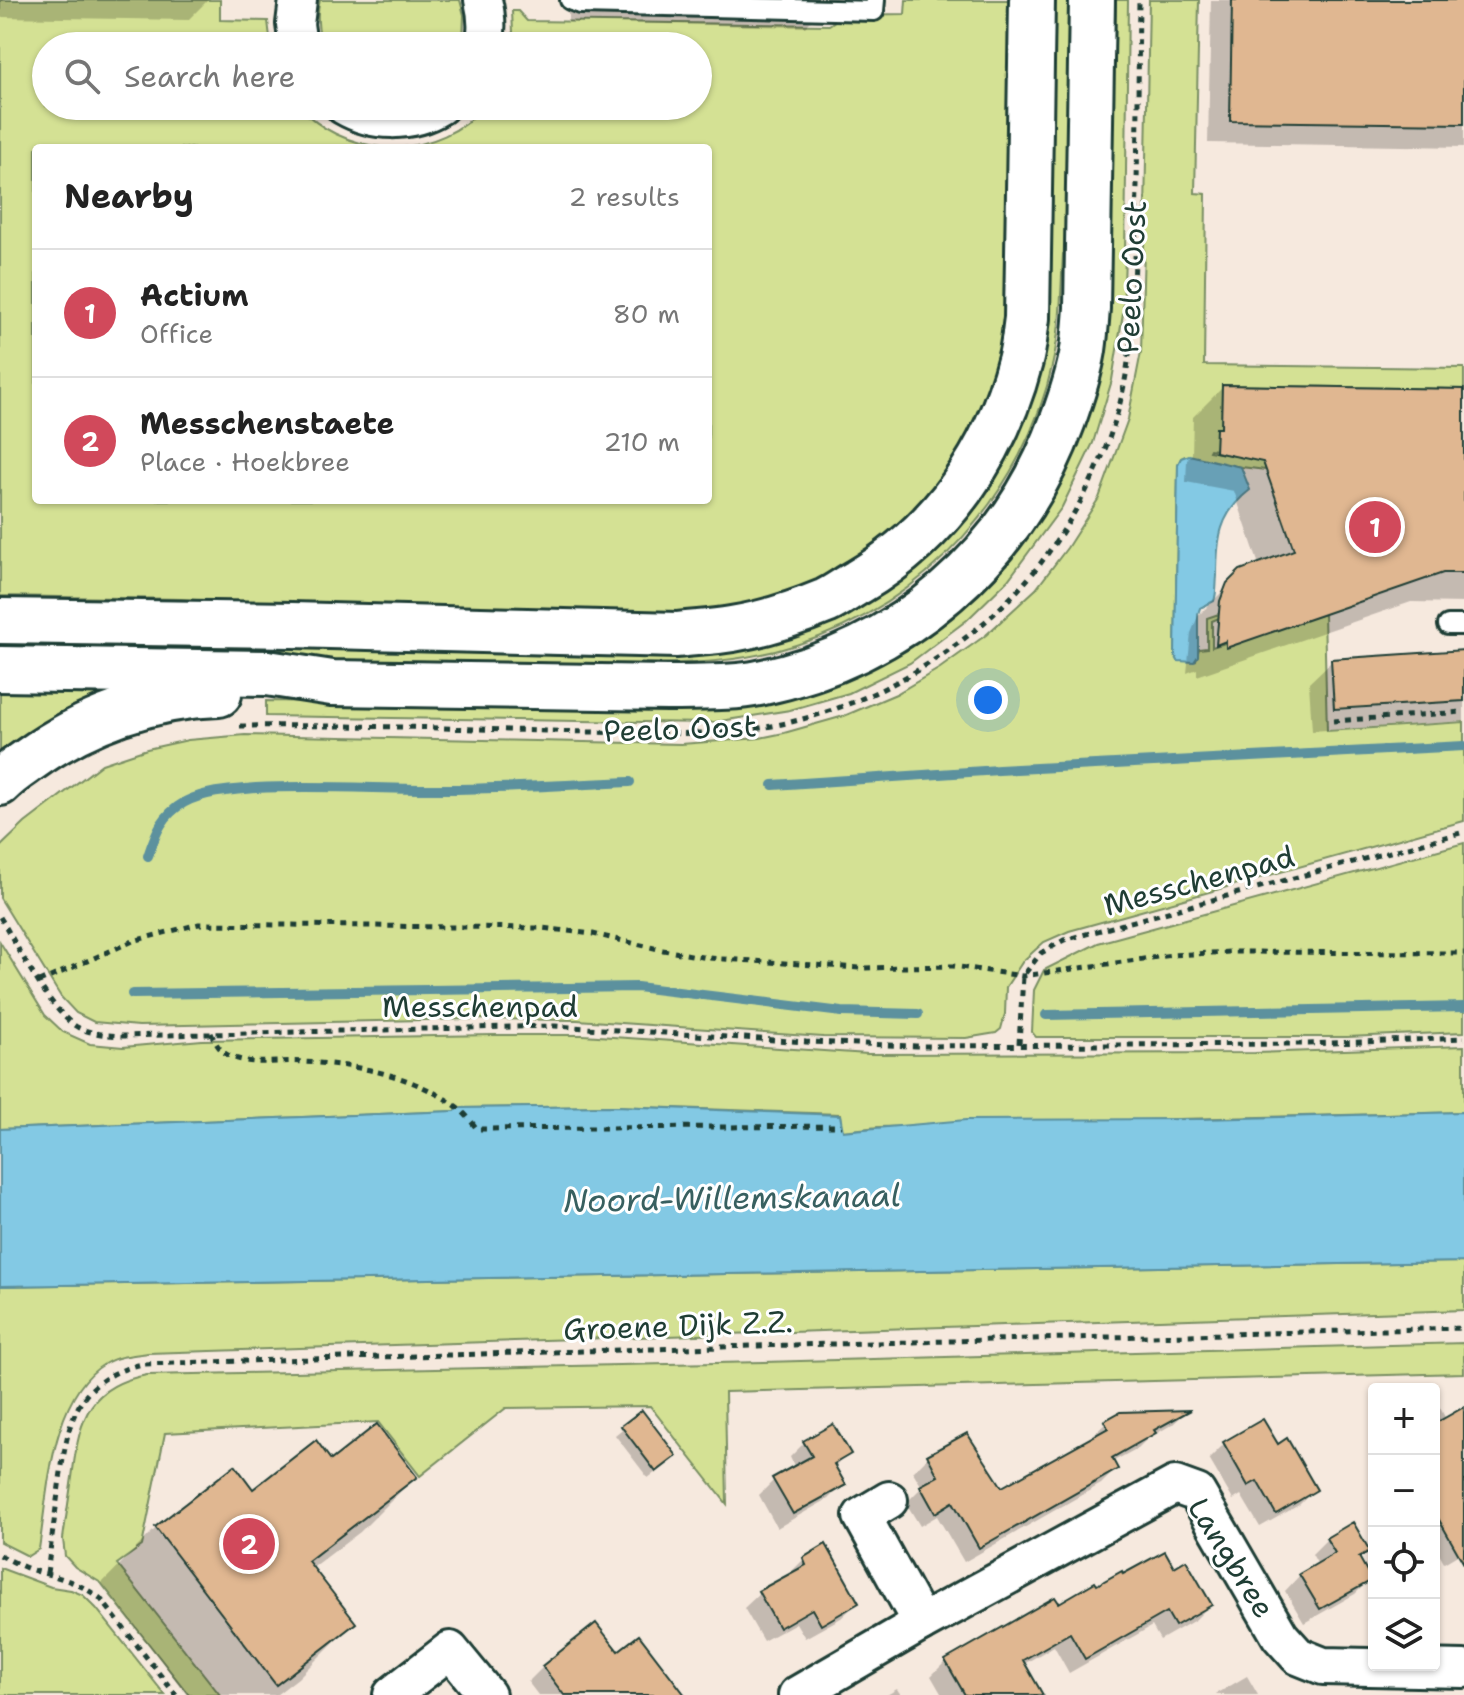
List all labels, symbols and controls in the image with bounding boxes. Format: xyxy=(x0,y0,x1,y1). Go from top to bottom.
search box xyxy=(32,32,712,120)
icon: search xyxy=(60,54,104,98)
text: Search here xyxy=(124,56,295,97)
text: Nearby xyxy=(64,173,194,219)
text: 2 results xyxy=(568,179,680,214)
street label: Peelo Oost xyxy=(1107,199,1156,355)
text: Actium xyxy=(140,275,249,316)
text: 1 xyxy=(84,296,96,331)
text: 80 m xyxy=(613,296,680,331)
text: Office xyxy=(140,316,213,351)
text: Messchenstaete xyxy=(140,403,395,444)
text: 2 xyxy=(81,424,99,459)
text: 210 m xyxy=(603,424,680,459)
text: Place · Hoekbree xyxy=(140,444,350,479)
pin: 1 xyxy=(1349,497,1401,557)
your location xyxy=(968,680,1008,720)
street label: Peelo Oost xyxy=(603,705,757,752)
street label: Messchenpad xyxy=(1099,835,1299,926)
street label: Messchenpad xyxy=(382,986,578,1027)
water label: Noord-Willemskanaal xyxy=(563,1173,901,1222)
street label: Groene Dijk Z.Z. xyxy=(563,1301,793,1350)
map controls xyxy=(1368,1383,1440,1671)
button: + xyxy=(1368,1383,1440,1455)
button: − xyxy=(1368,1455,1440,1527)
street label: Langbree xyxy=(1178,1490,1285,1626)
pin: 2 xyxy=(223,1514,275,1574)
button: locate xyxy=(1368,1527,1440,1599)
button: layers xyxy=(1368,1599,1440,1671)

